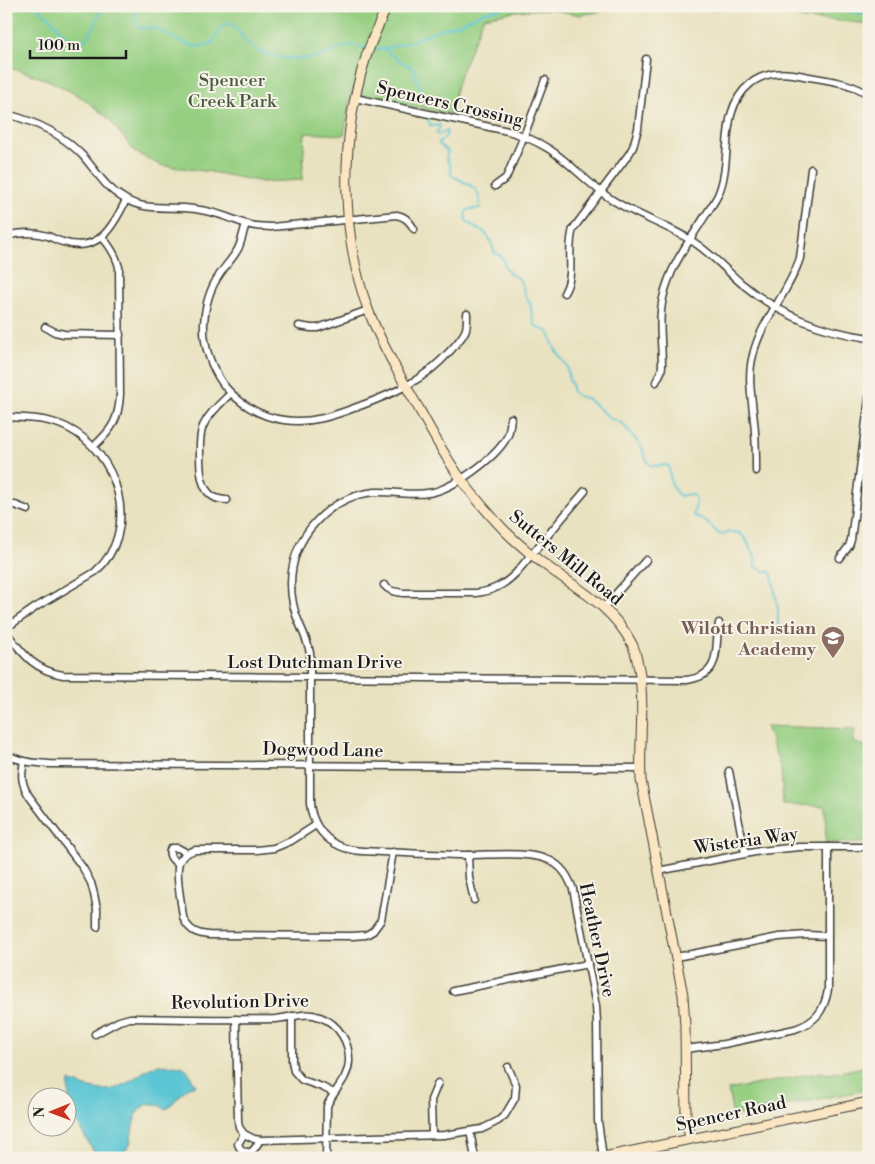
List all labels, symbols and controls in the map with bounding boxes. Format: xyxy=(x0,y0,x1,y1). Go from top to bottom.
scale bar xyxy=(30,28,126,60)
text: 100 m xyxy=(38,36,80,55)
park label: Spencer Creek Park xyxy=(188,69,278,113)
street label: Spencers Crossing xyxy=(374,76,526,132)
street label: Sutters Mill Road xyxy=(505,505,628,611)
place label: Wilott Christian Academy xyxy=(680,617,817,661)
school or university icon: Wilott Christian Academy xyxy=(820,625,846,659)
street label: Lost Dutchman Drive xyxy=(227,651,403,674)
street label: Dogwood Lane xyxy=(262,737,384,763)
street label: Wisteria Way xyxy=(692,822,800,860)
street label: Heather Drive xyxy=(574,881,620,999)
street label: Revolution Drive xyxy=(171,989,309,1015)
north arrow xyxy=(28,1086,78,1136)
street label: Spencer Road xyxy=(674,1091,789,1137)
text: N xyxy=(31,1107,49,1118)

